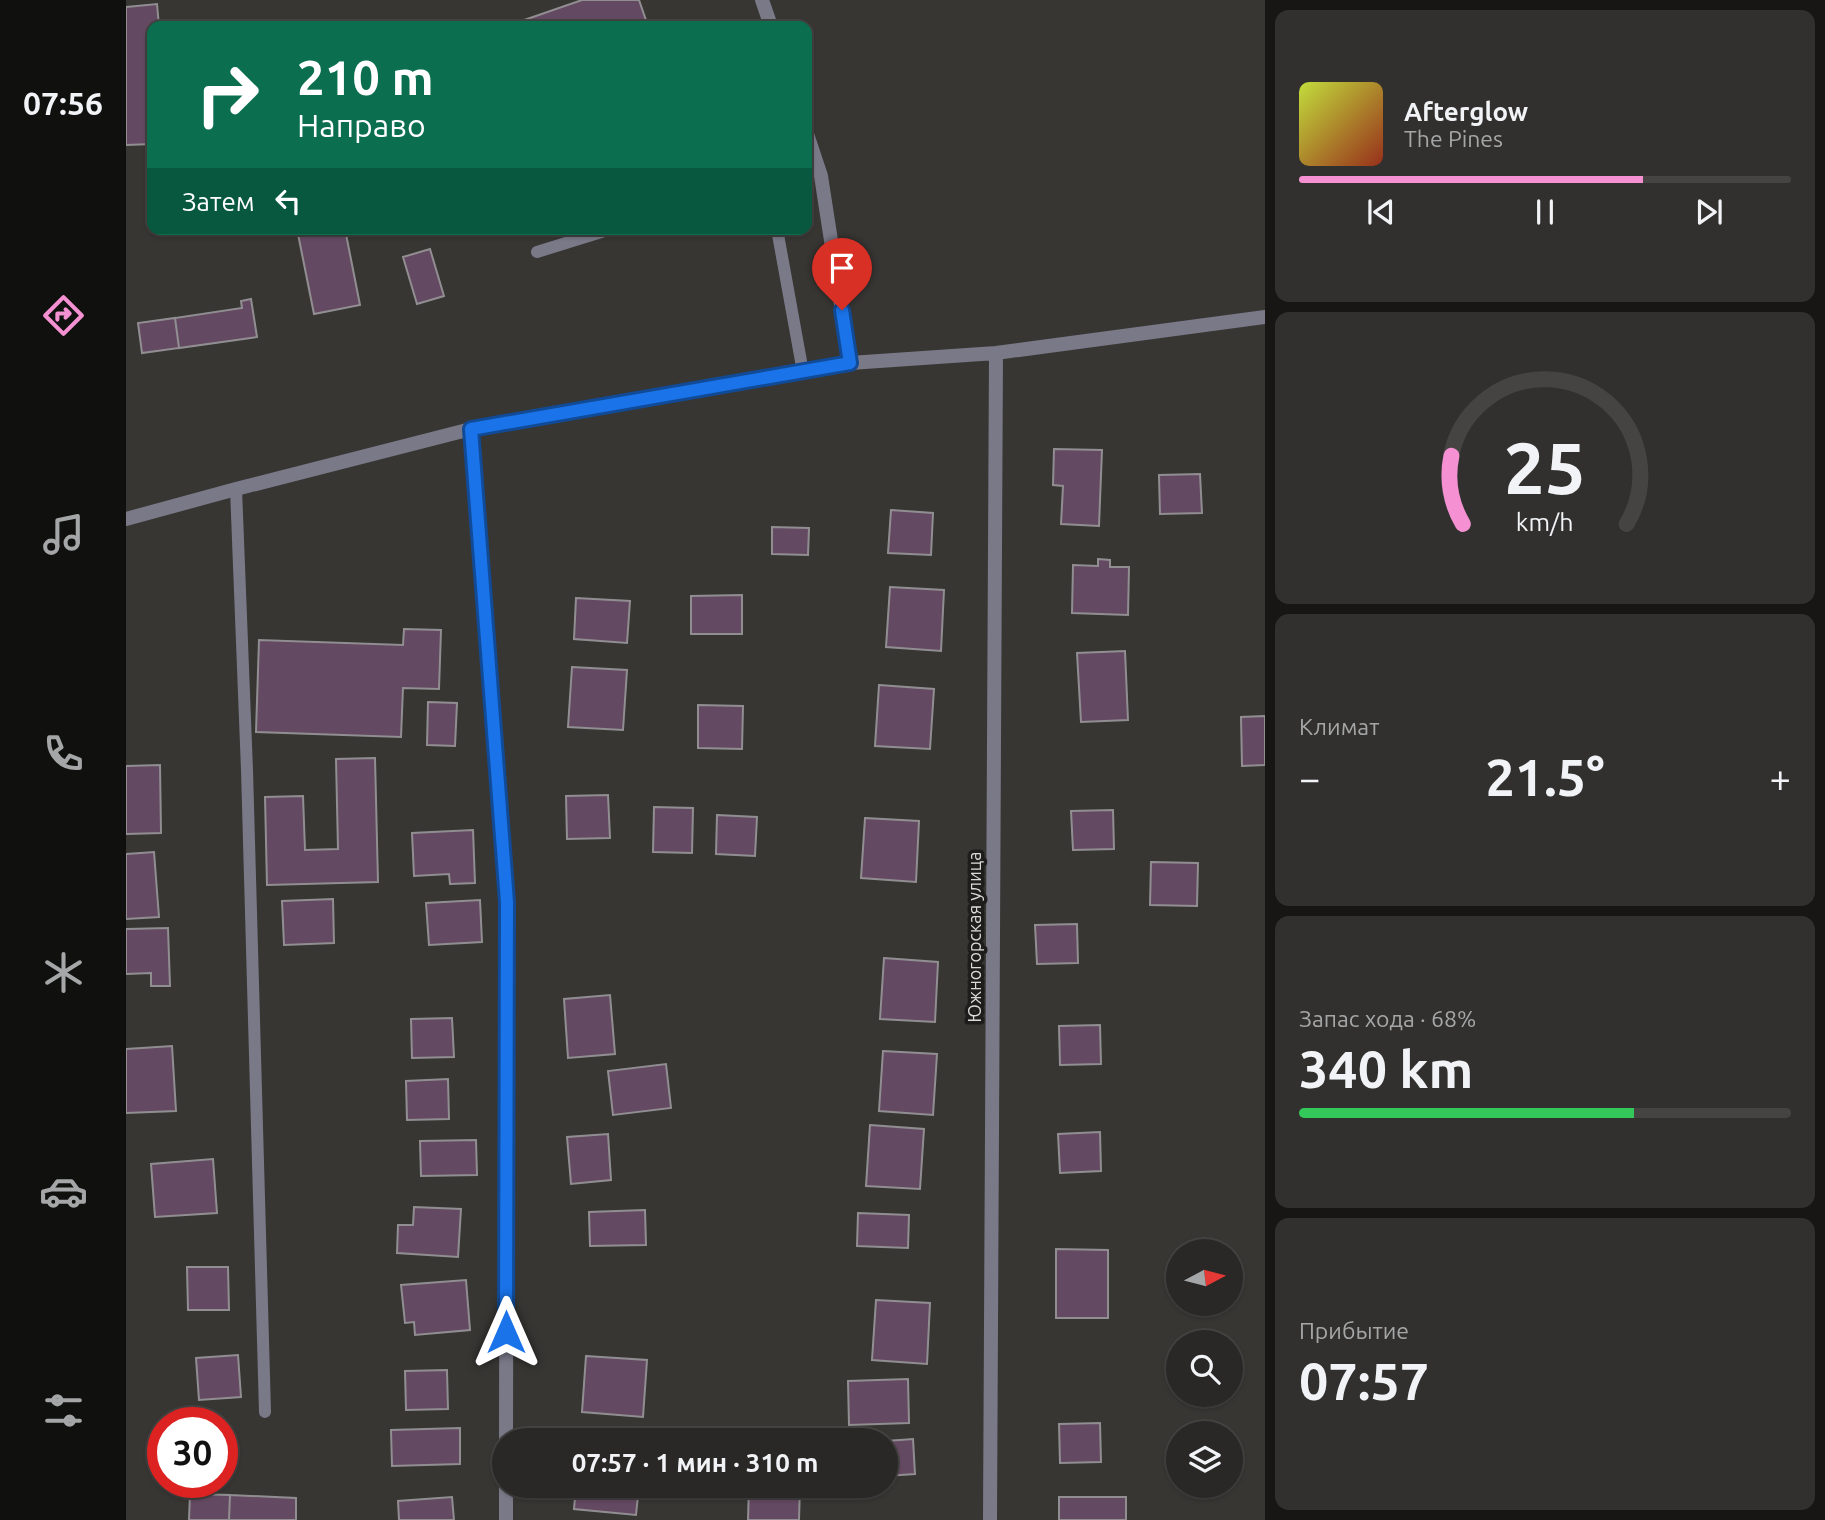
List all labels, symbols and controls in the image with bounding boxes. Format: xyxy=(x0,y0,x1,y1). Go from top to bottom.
icon: right xyxy=(182,49,273,140)
text: 210 m xyxy=(297,49,434,104)
text: 07:56 xyxy=(23,85,103,121)
text: Afterglow xyxy=(1404,97,1528,126)
text: Направо xyxy=(297,107,426,143)
text: The Pines xyxy=(1404,126,1503,151)
icon: left xyxy=(269,182,307,220)
text: Затем xyxy=(182,187,255,216)
icon: previous xyxy=(1362,193,1400,231)
icon: pause xyxy=(1526,193,1564,231)
icon: next xyxy=(1690,193,1728,231)
pin xyxy=(812,238,872,310)
icon: arrive xyxy=(823,249,861,287)
icon: directions xyxy=(39,291,88,340)
text: 25 xyxy=(1504,426,1586,508)
text: km/h xyxy=(1516,508,1574,536)
icon: music xyxy=(39,510,88,559)
text: Климат xyxy=(1299,714,1379,739)
icon: phone xyxy=(39,729,88,778)
text: 21.5° xyxy=(1485,748,1605,806)
text: − xyxy=(1299,757,1320,799)
text: + xyxy=(1770,757,1791,799)
street label: Южногорская улица xyxy=(964,852,984,1023)
icon: climate xyxy=(39,948,88,997)
text: Запас хода · 68% xyxy=(1299,1006,1476,1031)
text: 340 km xyxy=(1299,1040,1473,1098)
icon: car xyxy=(39,1167,88,1216)
north arrow xyxy=(1166,1239,1242,1316)
map controls xyxy=(1166,1239,1243,1498)
position arrow xyxy=(469,1295,543,1369)
text: Прибытие xyxy=(1299,1318,1409,1343)
button: search xyxy=(1166,1330,1243,1407)
text: 07:57 xyxy=(1299,1352,1429,1410)
icon: filters xyxy=(39,1386,88,1435)
speed limit sign: 30 xyxy=(147,1407,238,1498)
button: layers xyxy=(1166,1421,1243,1498)
text: 07:57 · 1 мин · 310 m xyxy=(572,1448,818,1477)

